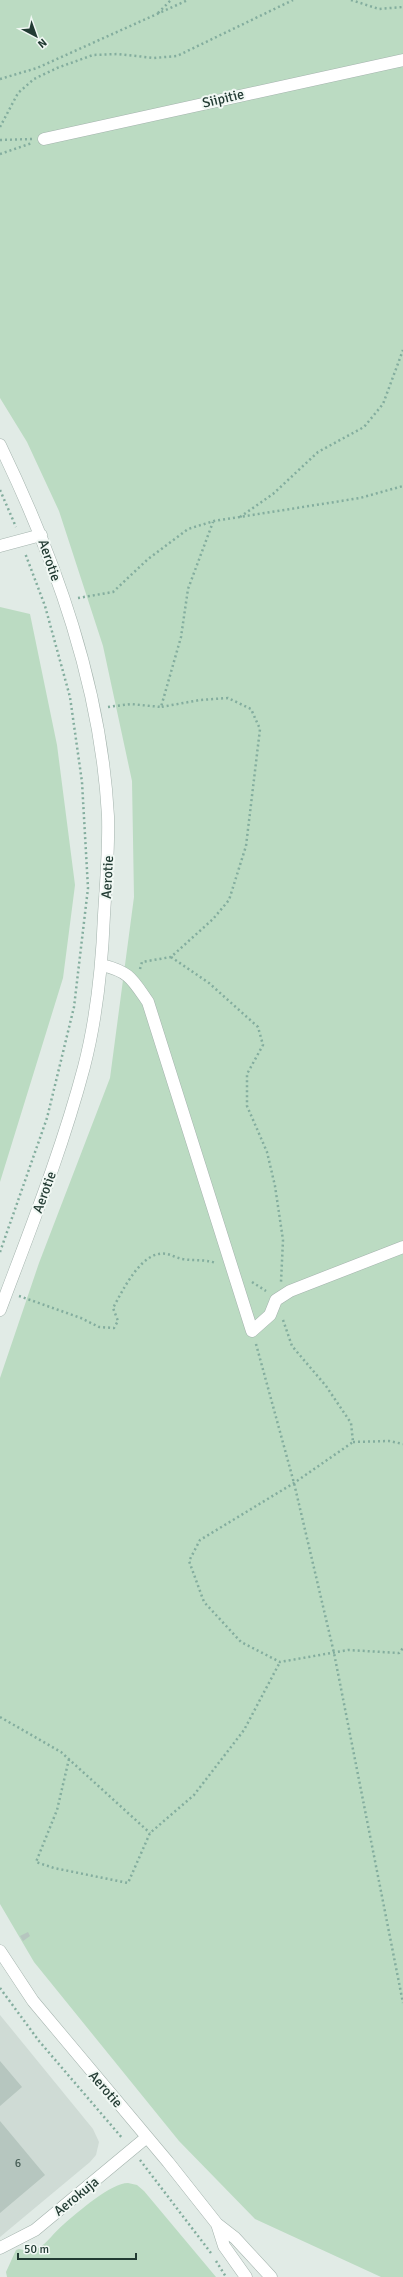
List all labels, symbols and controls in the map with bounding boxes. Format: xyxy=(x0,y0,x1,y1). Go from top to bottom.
north arrow xyxy=(16,16,56,56)
text: N xyxy=(35,36,49,51)
street label: Siipitie xyxy=(201,85,246,112)
street label: Aerotie xyxy=(34,537,65,583)
street label: Aerotie xyxy=(98,855,117,899)
street label: Aerotie xyxy=(29,1169,60,1215)
street label: Aerotie xyxy=(85,2067,126,2111)
house number: 6 xyxy=(15,2156,21,2171)
street label: Aerokuja xyxy=(50,2173,102,2220)
scale bar xyxy=(18,2235,136,2261)
text: 50 m xyxy=(24,2242,49,2257)

